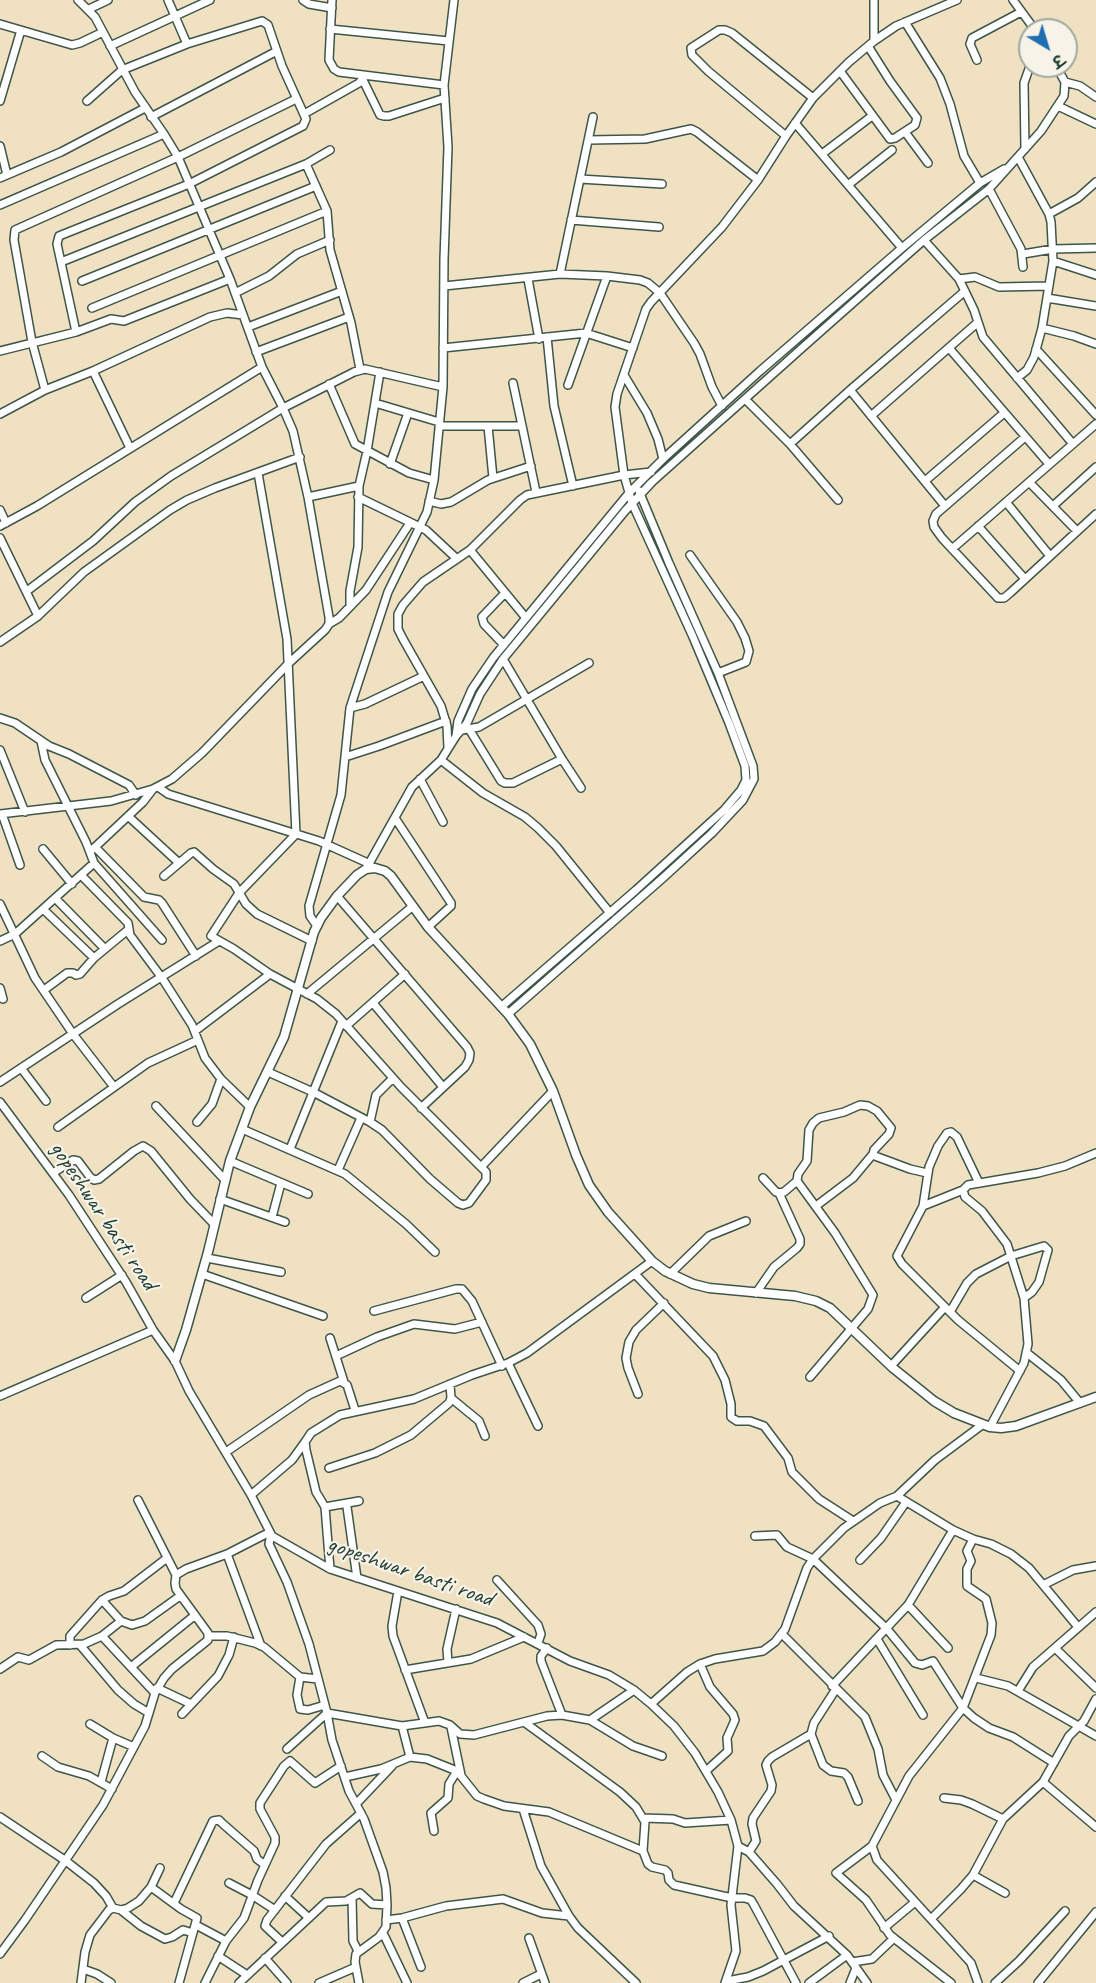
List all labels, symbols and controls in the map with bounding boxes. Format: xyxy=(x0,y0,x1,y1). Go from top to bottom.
north arrow xyxy=(1018,18,1078,78)
text: उ xyxy=(1047,49,1068,72)
street label: gopeshwar basti road xyxy=(43,1136,163,1296)
street label: gopeshwar basti road xyxy=(323,1530,497,1614)

